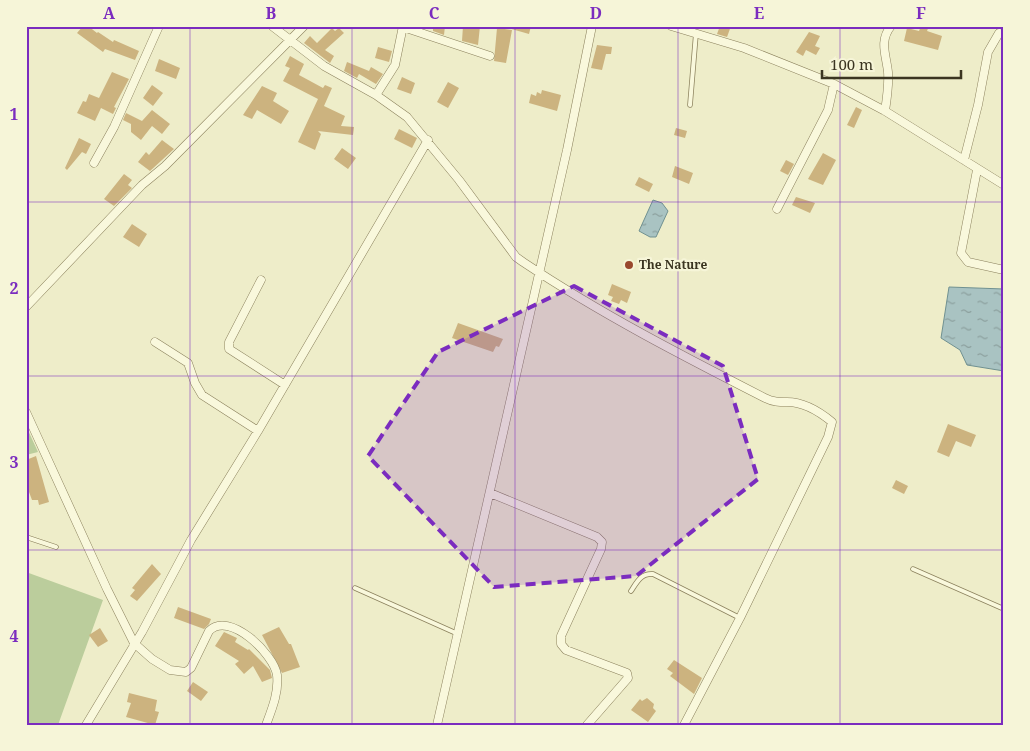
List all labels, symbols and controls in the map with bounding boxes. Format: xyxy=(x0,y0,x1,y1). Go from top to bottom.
text: A xyxy=(103,2,116,24)
text: B xyxy=(266,2,277,24)
text: C xyxy=(429,2,440,24)
text: D xyxy=(590,2,602,24)
text: E xyxy=(754,2,764,24)
text: F xyxy=(916,2,926,24)
scale bar xyxy=(822,48,961,80)
text: 100 m xyxy=(830,54,873,74)
text: 1 xyxy=(9,103,19,125)
place label: The Nature xyxy=(639,256,708,273)
marker: The Nature xyxy=(623,259,635,271)
text: 2 xyxy=(9,277,19,299)
text: 3 xyxy=(9,451,19,473)
text: 4 xyxy=(9,625,19,647)

